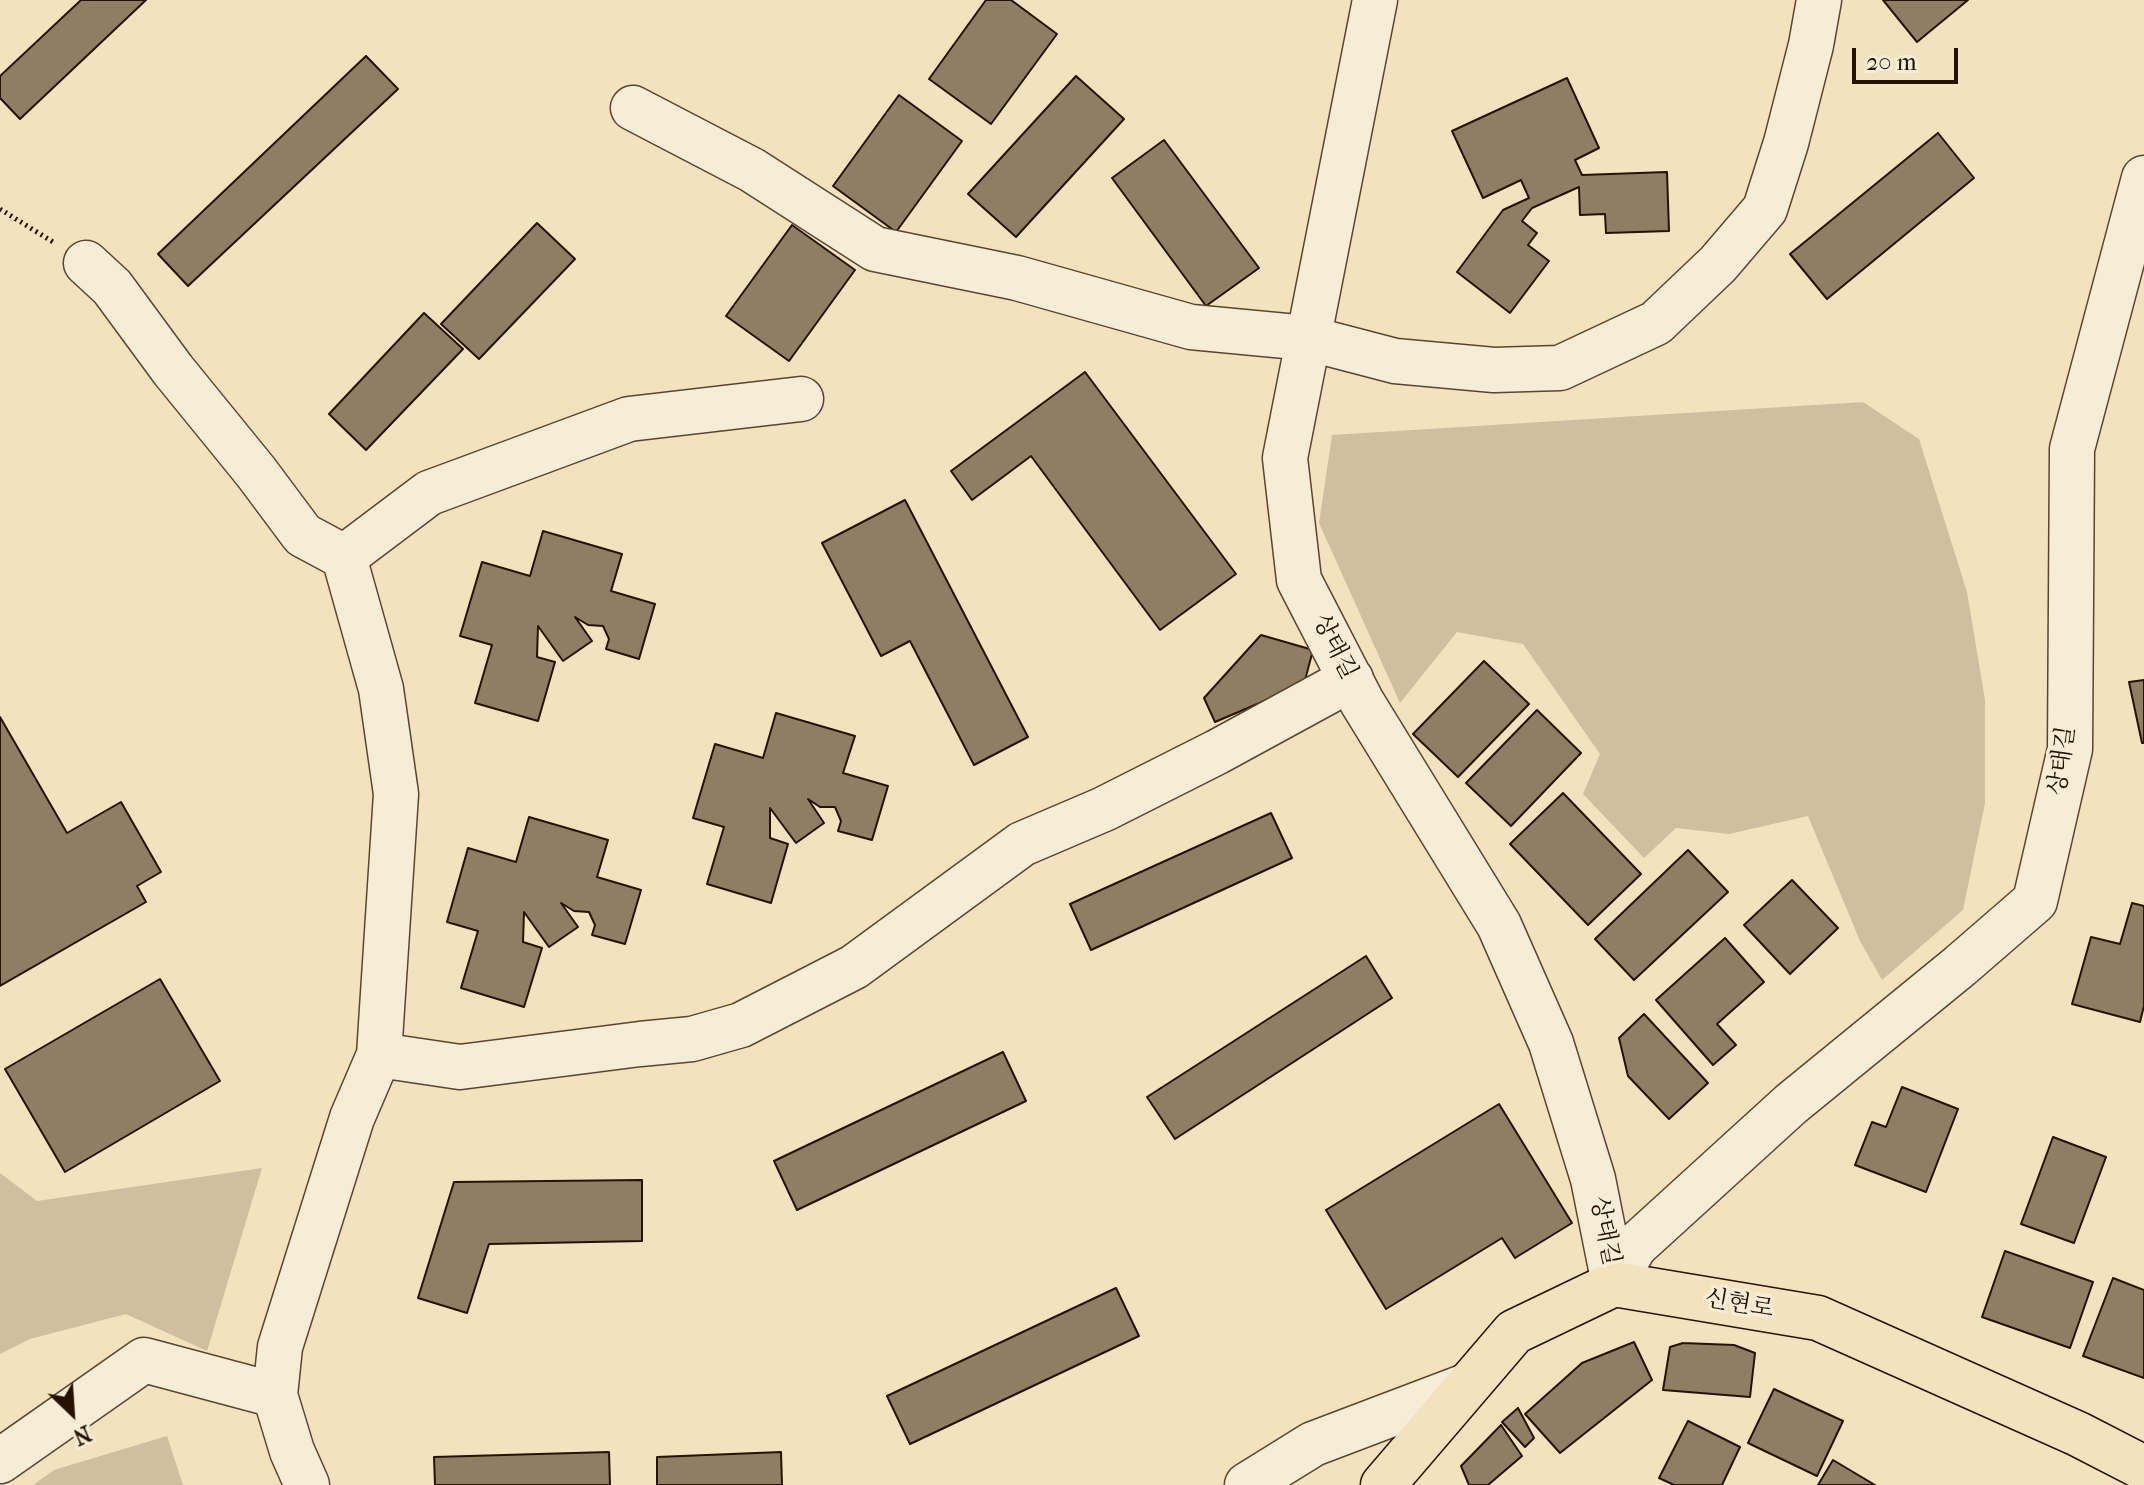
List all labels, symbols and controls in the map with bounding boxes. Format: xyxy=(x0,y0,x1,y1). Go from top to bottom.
scale bar xyxy=(1856,32,1962,82)
text: 20 m xyxy=(1866,48,1917,76)
street label: 상태길 xyxy=(1305,609,1363,685)
street label: 상태길 xyxy=(2044,725,2082,797)
street label: 상태길 xyxy=(1583,1194,1625,1268)
street label: 신현로 xyxy=(1702,1285,1776,1325)
north arrow xyxy=(32,1373,112,1453)
text: N xyxy=(69,1419,95,1450)

